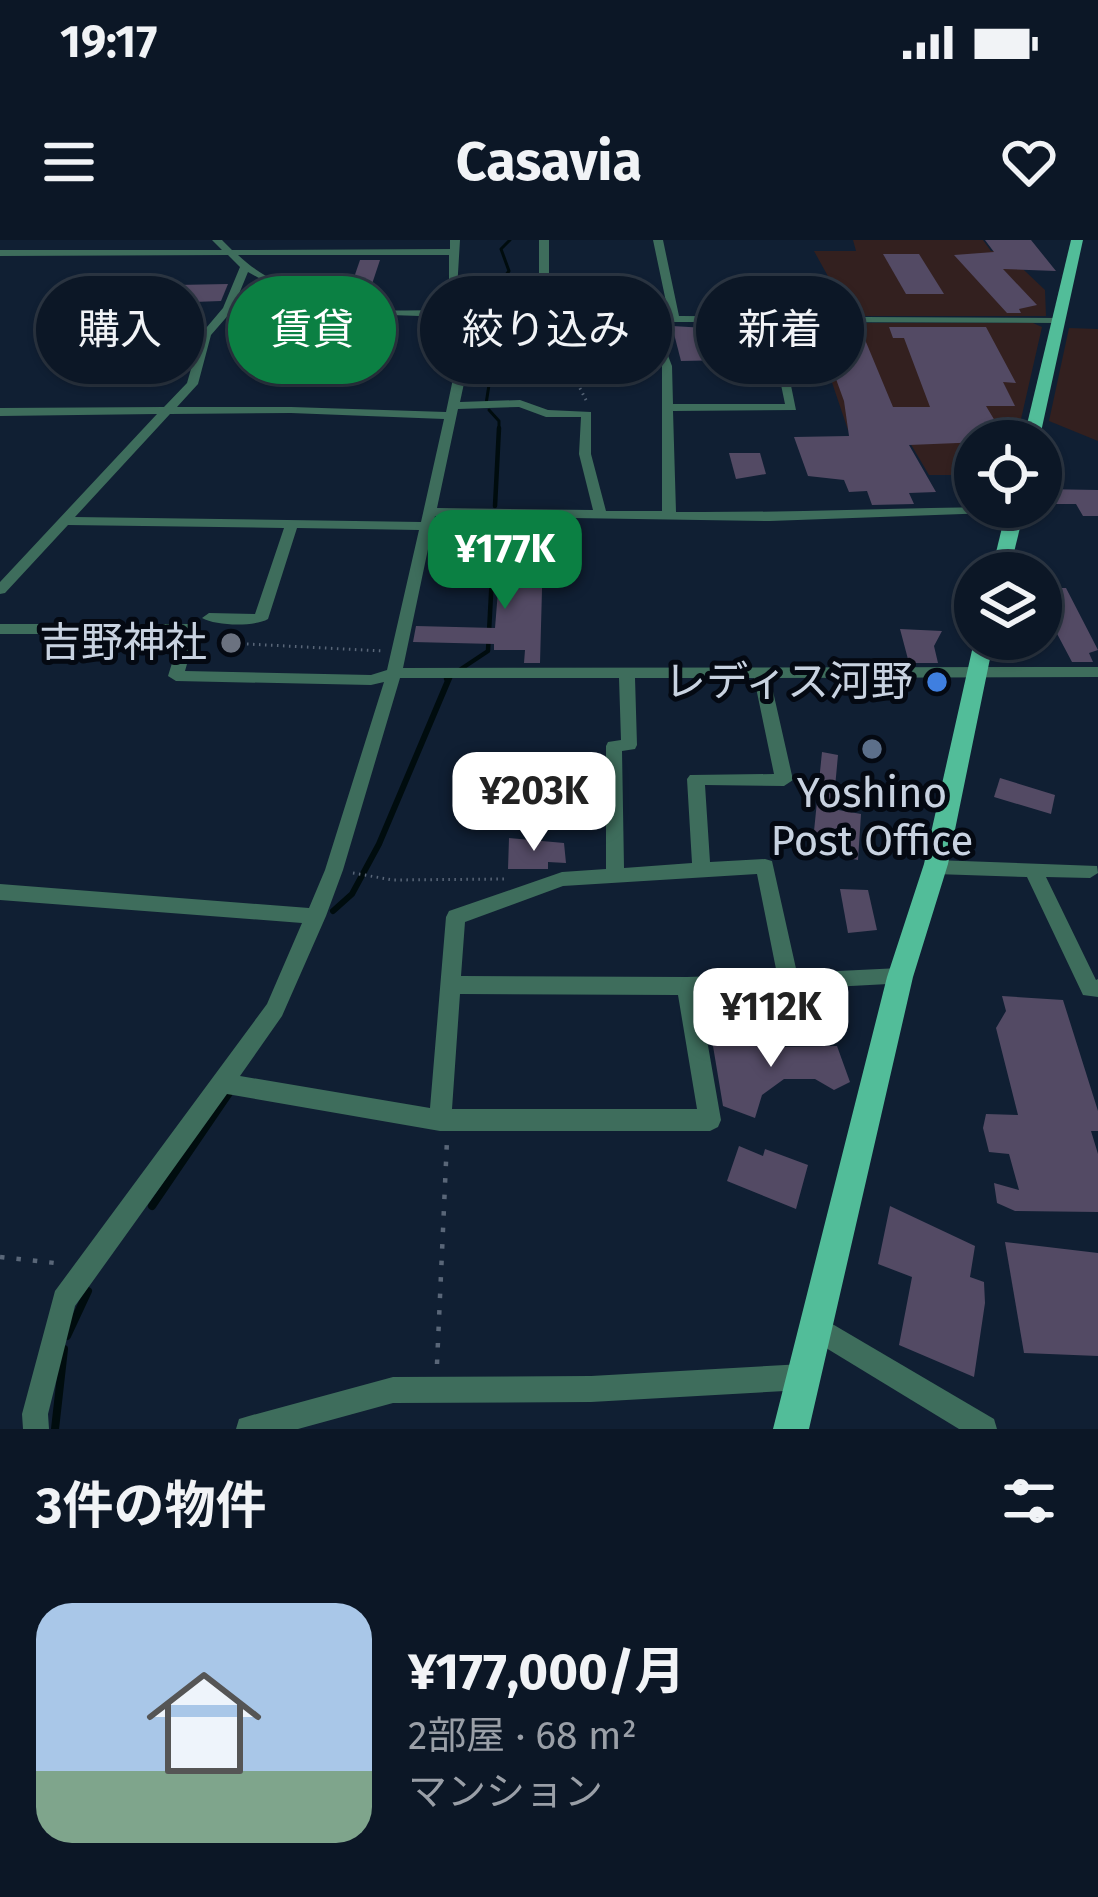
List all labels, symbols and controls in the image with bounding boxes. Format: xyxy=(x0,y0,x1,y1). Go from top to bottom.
text: 19:17 xyxy=(60,15,157,69)
icon: menu xyxy=(36,129,102,195)
icon: heart xyxy=(996,129,1062,195)
text: Casavia xyxy=(456,130,642,194)
chip: 購入 xyxy=(36,276,204,384)
chip: 賃貸 xyxy=(228,276,396,384)
chip: 絞り込み xyxy=(420,276,672,384)
chip: 新着 xyxy=(696,276,864,384)
map controls xyxy=(954,420,1062,660)
button: locate xyxy=(954,420,1062,528)
pin: ¥177K xyxy=(421,510,589,612)
text: ¥177K xyxy=(455,526,555,572)
button: layers xyxy=(954,552,1062,660)
place label: 吉野神社 xyxy=(39,618,207,668)
marker: 吉野神社 xyxy=(218,630,244,656)
place label: レディス河野 xyxy=(664,657,913,707)
marker: レディス河野 xyxy=(924,669,950,695)
marker: Yoshino Post Office xyxy=(859,736,885,762)
pin: ¥203K xyxy=(450,752,618,854)
text: ¥203K xyxy=(479,768,589,814)
place label: Yoshino Post Office xyxy=(771,768,974,866)
pin: ¥112K xyxy=(687,968,855,1070)
text: ¥112K xyxy=(720,984,822,1030)
icon: filters xyxy=(996,1468,1062,1534)
text: 3件の物件 xyxy=(36,1475,267,1537)
text: ¥177,000/月 xyxy=(408,1641,685,1703)
icon: home xyxy=(132,1651,276,1795)
text: 2部屋 · 68 m² xyxy=(408,1713,637,1759)
text: マンション xyxy=(408,1769,603,1815)

